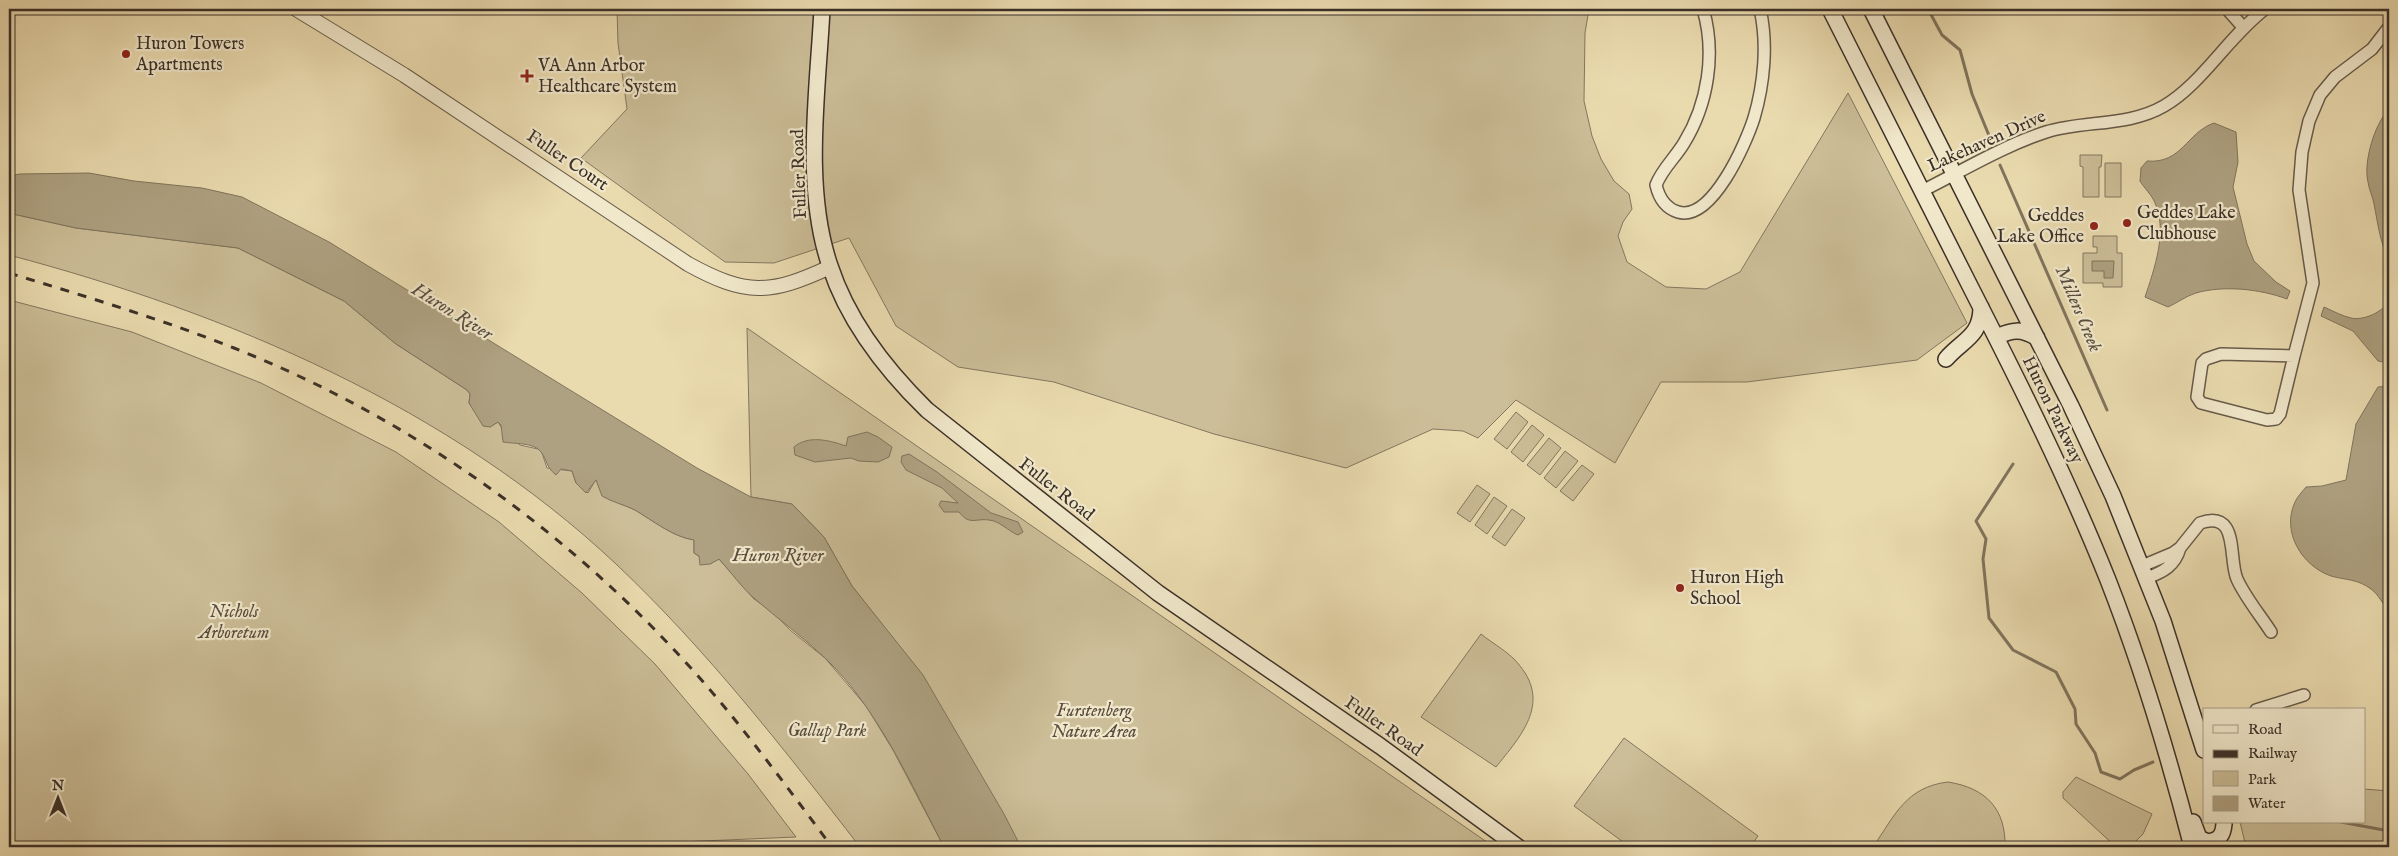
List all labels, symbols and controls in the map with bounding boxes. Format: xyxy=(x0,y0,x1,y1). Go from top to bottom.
place label: Huron Towers Apartments xyxy=(135,33,244,77)
marker: Huron Towers Apartments xyxy=(120,48,132,60)
place label: VA Ann Arbor Healthcare System xyxy=(537,55,677,99)
marker: VA Ann Arbor Healthcare System xyxy=(520,69,534,83)
street label: Lakehaven Drive xyxy=(1924,106,2050,178)
street label: Fuller Court xyxy=(522,125,612,197)
street label: Fuller Road xyxy=(787,128,813,219)
place label: Geddes Lake Clubhouse xyxy=(2137,202,2236,246)
place label: Geddes Lake Office xyxy=(1997,205,2084,249)
marker: Geddes Lake Clubhouse xyxy=(2121,217,2133,229)
marker: Geddes Lake Office xyxy=(2088,220,2100,232)
water label: Millers Creek xyxy=(2049,262,2107,356)
water label: Huron River xyxy=(406,277,498,347)
street label: Huron Parkway xyxy=(2016,353,2088,468)
street label: Fuller Road xyxy=(1013,453,1099,527)
water label: Huron River xyxy=(732,544,825,568)
place label: Huron High School xyxy=(1690,567,1784,611)
marker: Huron High School xyxy=(1674,582,1686,594)
park label: Nichols Arboretum xyxy=(197,601,269,645)
street label: Fuller Road xyxy=(1340,692,1427,762)
park label: Furstenberg Nature Area xyxy=(1051,700,1137,744)
legend xyxy=(2203,708,2366,824)
park label: Gallup Park xyxy=(787,720,867,743)
text: Road xyxy=(2248,720,2283,739)
text: Railway xyxy=(2248,744,2298,763)
text: Park xyxy=(2248,770,2278,789)
north arrow xyxy=(32,774,82,824)
text: N xyxy=(51,777,64,795)
text: Water xyxy=(2248,794,2286,813)

